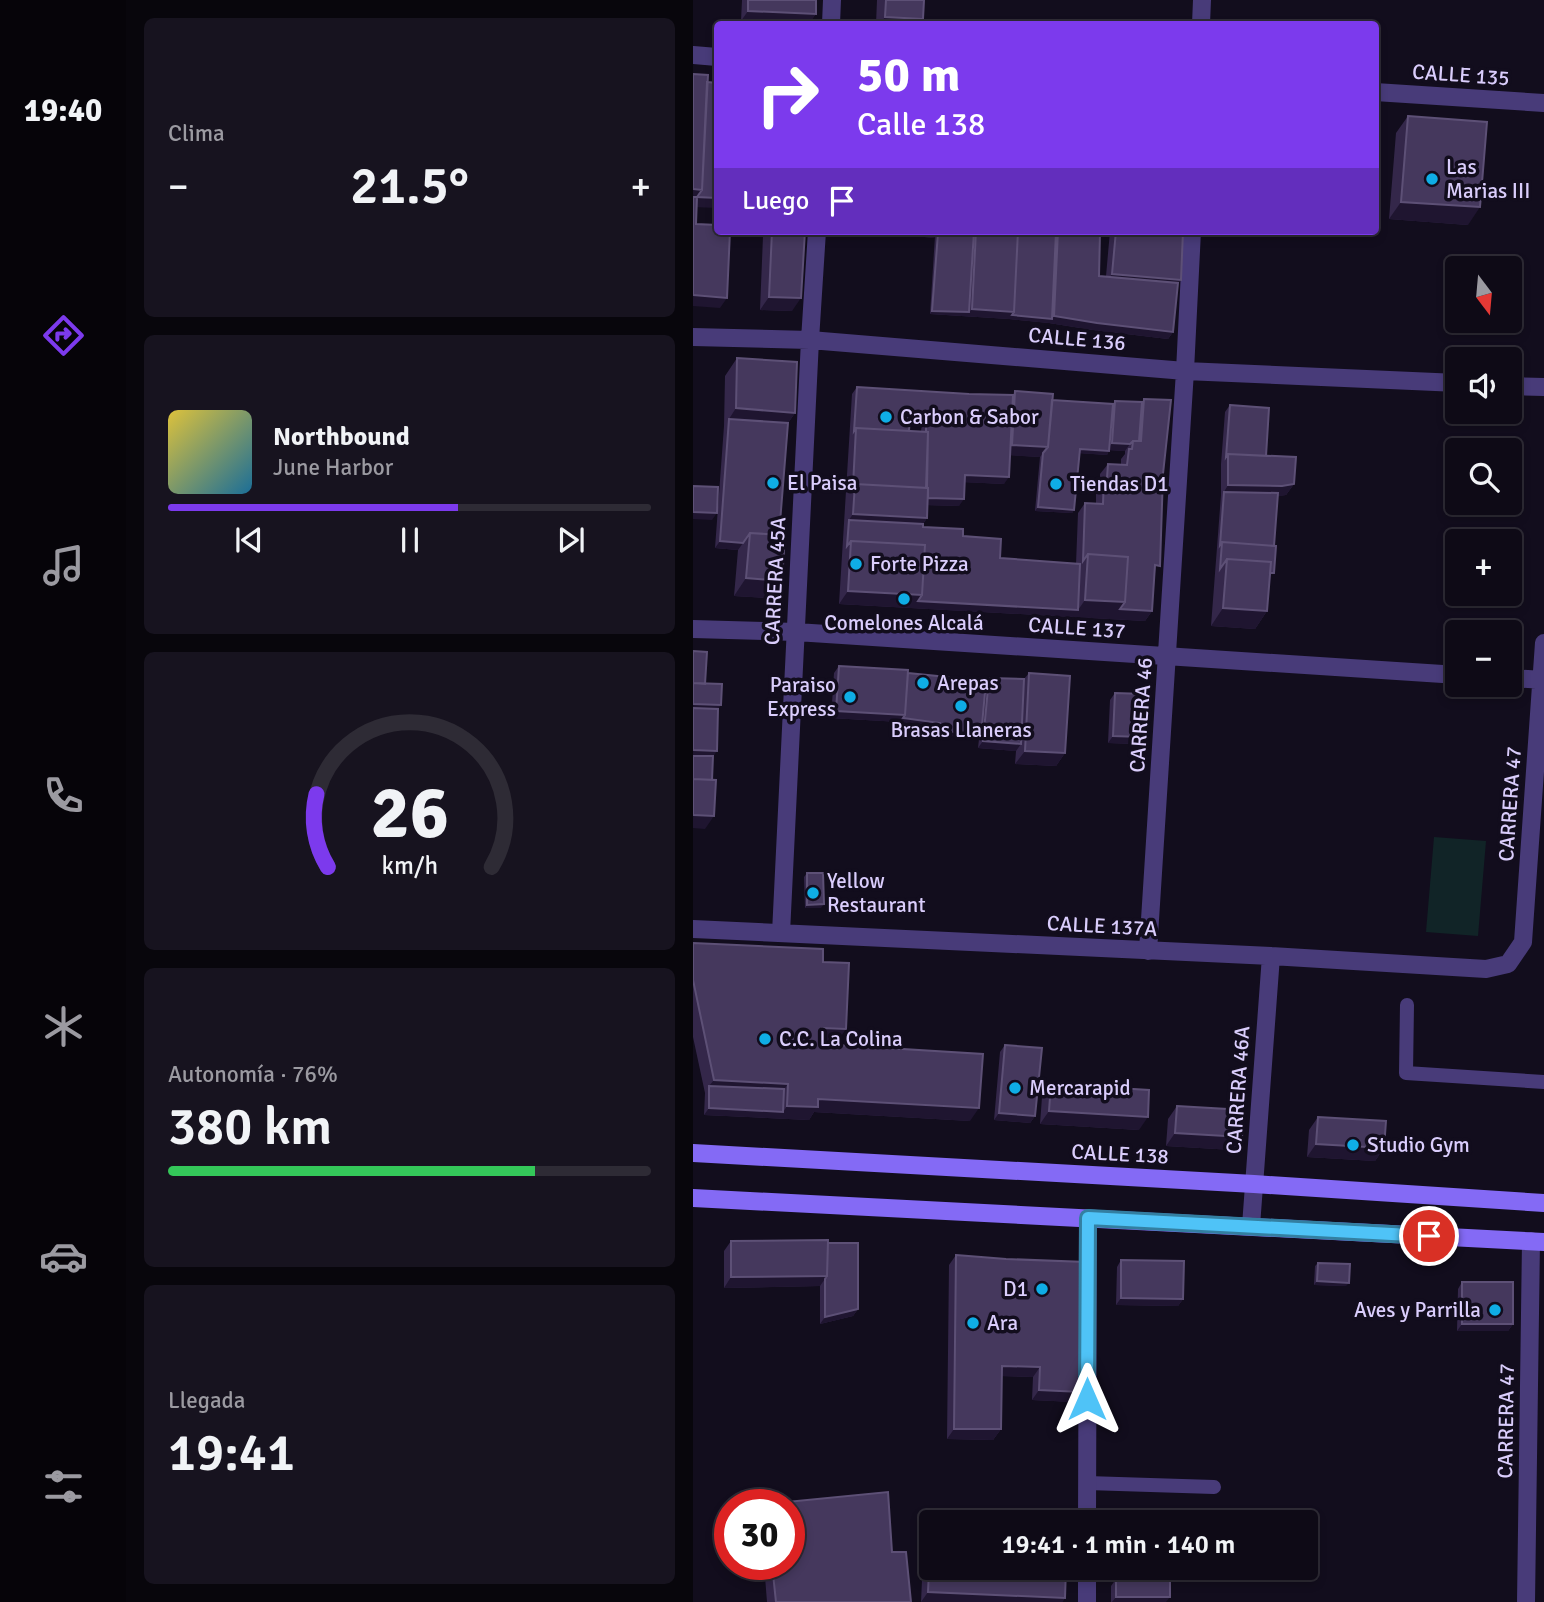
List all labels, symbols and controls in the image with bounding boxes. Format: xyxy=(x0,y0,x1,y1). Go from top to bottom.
text: 50 m xyxy=(857,45,960,105)
icon: right xyxy=(742,49,833,140)
street label: CALLE 135 xyxy=(1411,59,1511,91)
text: 19:40 xyxy=(24,91,102,130)
text: Calle 138 xyxy=(857,105,985,144)
text: Clima xyxy=(168,119,225,148)
text: 21.5° xyxy=(350,154,469,218)
place label: Las Marias III xyxy=(1446,154,1530,204)
text: − xyxy=(168,163,189,210)
text: + xyxy=(630,163,651,210)
marker: Las Marias III xyxy=(1424,171,1440,187)
icon: arrive xyxy=(823,182,861,220)
text: Luego xyxy=(742,185,809,217)
north arrow xyxy=(1445,256,1523,332)
map controls xyxy=(1445,256,1522,697)
icon: directions xyxy=(39,311,88,360)
street label: CALLE 136 xyxy=(1027,322,1127,356)
button: sound xyxy=(1445,347,1522,424)
place label: Carbon & Sabor xyxy=(900,404,1039,430)
marker: Carbon & Sabor xyxy=(878,409,894,425)
text: Northbound xyxy=(273,421,410,453)
button: search xyxy=(1445,438,1522,515)
text: June Harbor xyxy=(273,453,393,482)
place label: El Paisa xyxy=(787,470,857,496)
place label: Tiendas D1 xyxy=(1070,471,1169,497)
marker: El Paisa xyxy=(765,475,781,491)
marker: Tiendas D1 xyxy=(1048,476,1064,492)
street label: CARRERA 45A xyxy=(759,516,791,646)
icon: previous xyxy=(230,521,268,559)
icon: pause xyxy=(391,521,429,559)
icon: next xyxy=(552,521,590,559)
button: + xyxy=(1445,529,1522,606)
icon: music xyxy=(39,541,88,590)
place label: Forte Pizza xyxy=(870,551,969,577)
marker: Forte Pizza xyxy=(848,556,864,572)
marker: Comelones Alcalá xyxy=(896,591,912,607)
place label: Comelones Alcalá xyxy=(824,610,984,636)
street label: CALLE 137 xyxy=(1027,612,1127,644)
button: − xyxy=(1445,620,1522,697)
street label: CARRERA 46 xyxy=(1124,657,1158,773)
place label: Arepas xyxy=(937,670,999,696)
place label: Paraiso Express xyxy=(767,672,836,722)
marker: Arepas xyxy=(915,675,931,691)
marker: Paraiso Express xyxy=(842,689,858,705)
marker: Brasas Llaneras xyxy=(953,698,969,714)
place label: Brasas Llaneras xyxy=(890,717,1032,743)
street label: CARRERA 47 xyxy=(1493,746,1527,862)
text: 26 xyxy=(370,769,449,858)
icon: phone xyxy=(39,771,88,820)
text: km/h xyxy=(381,850,438,881)
place label: Yellow Restaurant xyxy=(827,868,926,918)
marker: Yellow Restaurant xyxy=(805,885,821,901)
street label: CALLE 137A xyxy=(1046,910,1158,942)
icon: climate xyxy=(39,1002,88,1051)
street label: CARRERA 46A xyxy=(1221,1025,1255,1155)
place label: C.C. La Colina xyxy=(779,1026,903,1052)
marker: C.C. La Colina xyxy=(757,1031,773,1047)
text: Autonomía · 76% xyxy=(168,1060,338,1089)
place label: Mercarapid xyxy=(1029,1075,1131,1101)
marker: Mercarapid xyxy=(1007,1080,1023,1096)
text: 380 km xyxy=(168,1095,332,1159)
place label: Studio Gym xyxy=(1367,1132,1470,1158)
marker: Studio Gym xyxy=(1345,1137,1361,1153)
street label: CALLE 138 xyxy=(1071,1138,1169,1170)
pin xyxy=(1399,1206,1459,1266)
icon: arrive xyxy=(1410,1217,1448,1255)
icon: car xyxy=(39,1232,88,1281)
place label: D1 xyxy=(1003,1276,1028,1302)
marker: D1 xyxy=(1034,1281,1050,1297)
place label: Aves y Parrilla xyxy=(1354,1297,1481,1323)
marker: Aves y Parrilla xyxy=(1487,1302,1503,1318)
place label: Ara xyxy=(987,1310,1018,1336)
marker: Ara xyxy=(965,1315,981,1331)
position arrow xyxy=(1050,1362,1124,1436)
street label: CARRERA 47 xyxy=(1492,1363,1520,1479)
text: Llegada xyxy=(168,1386,245,1415)
text: 19:41 xyxy=(168,1421,295,1485)
icon: filters xyxy=(39,1462,88,1511)
speed limit sign: 30 xyxy=(714,1489,805,1580)
text: 19:41 · 1 min · 140 m xyxy=(1002,1529,1235,1561)

